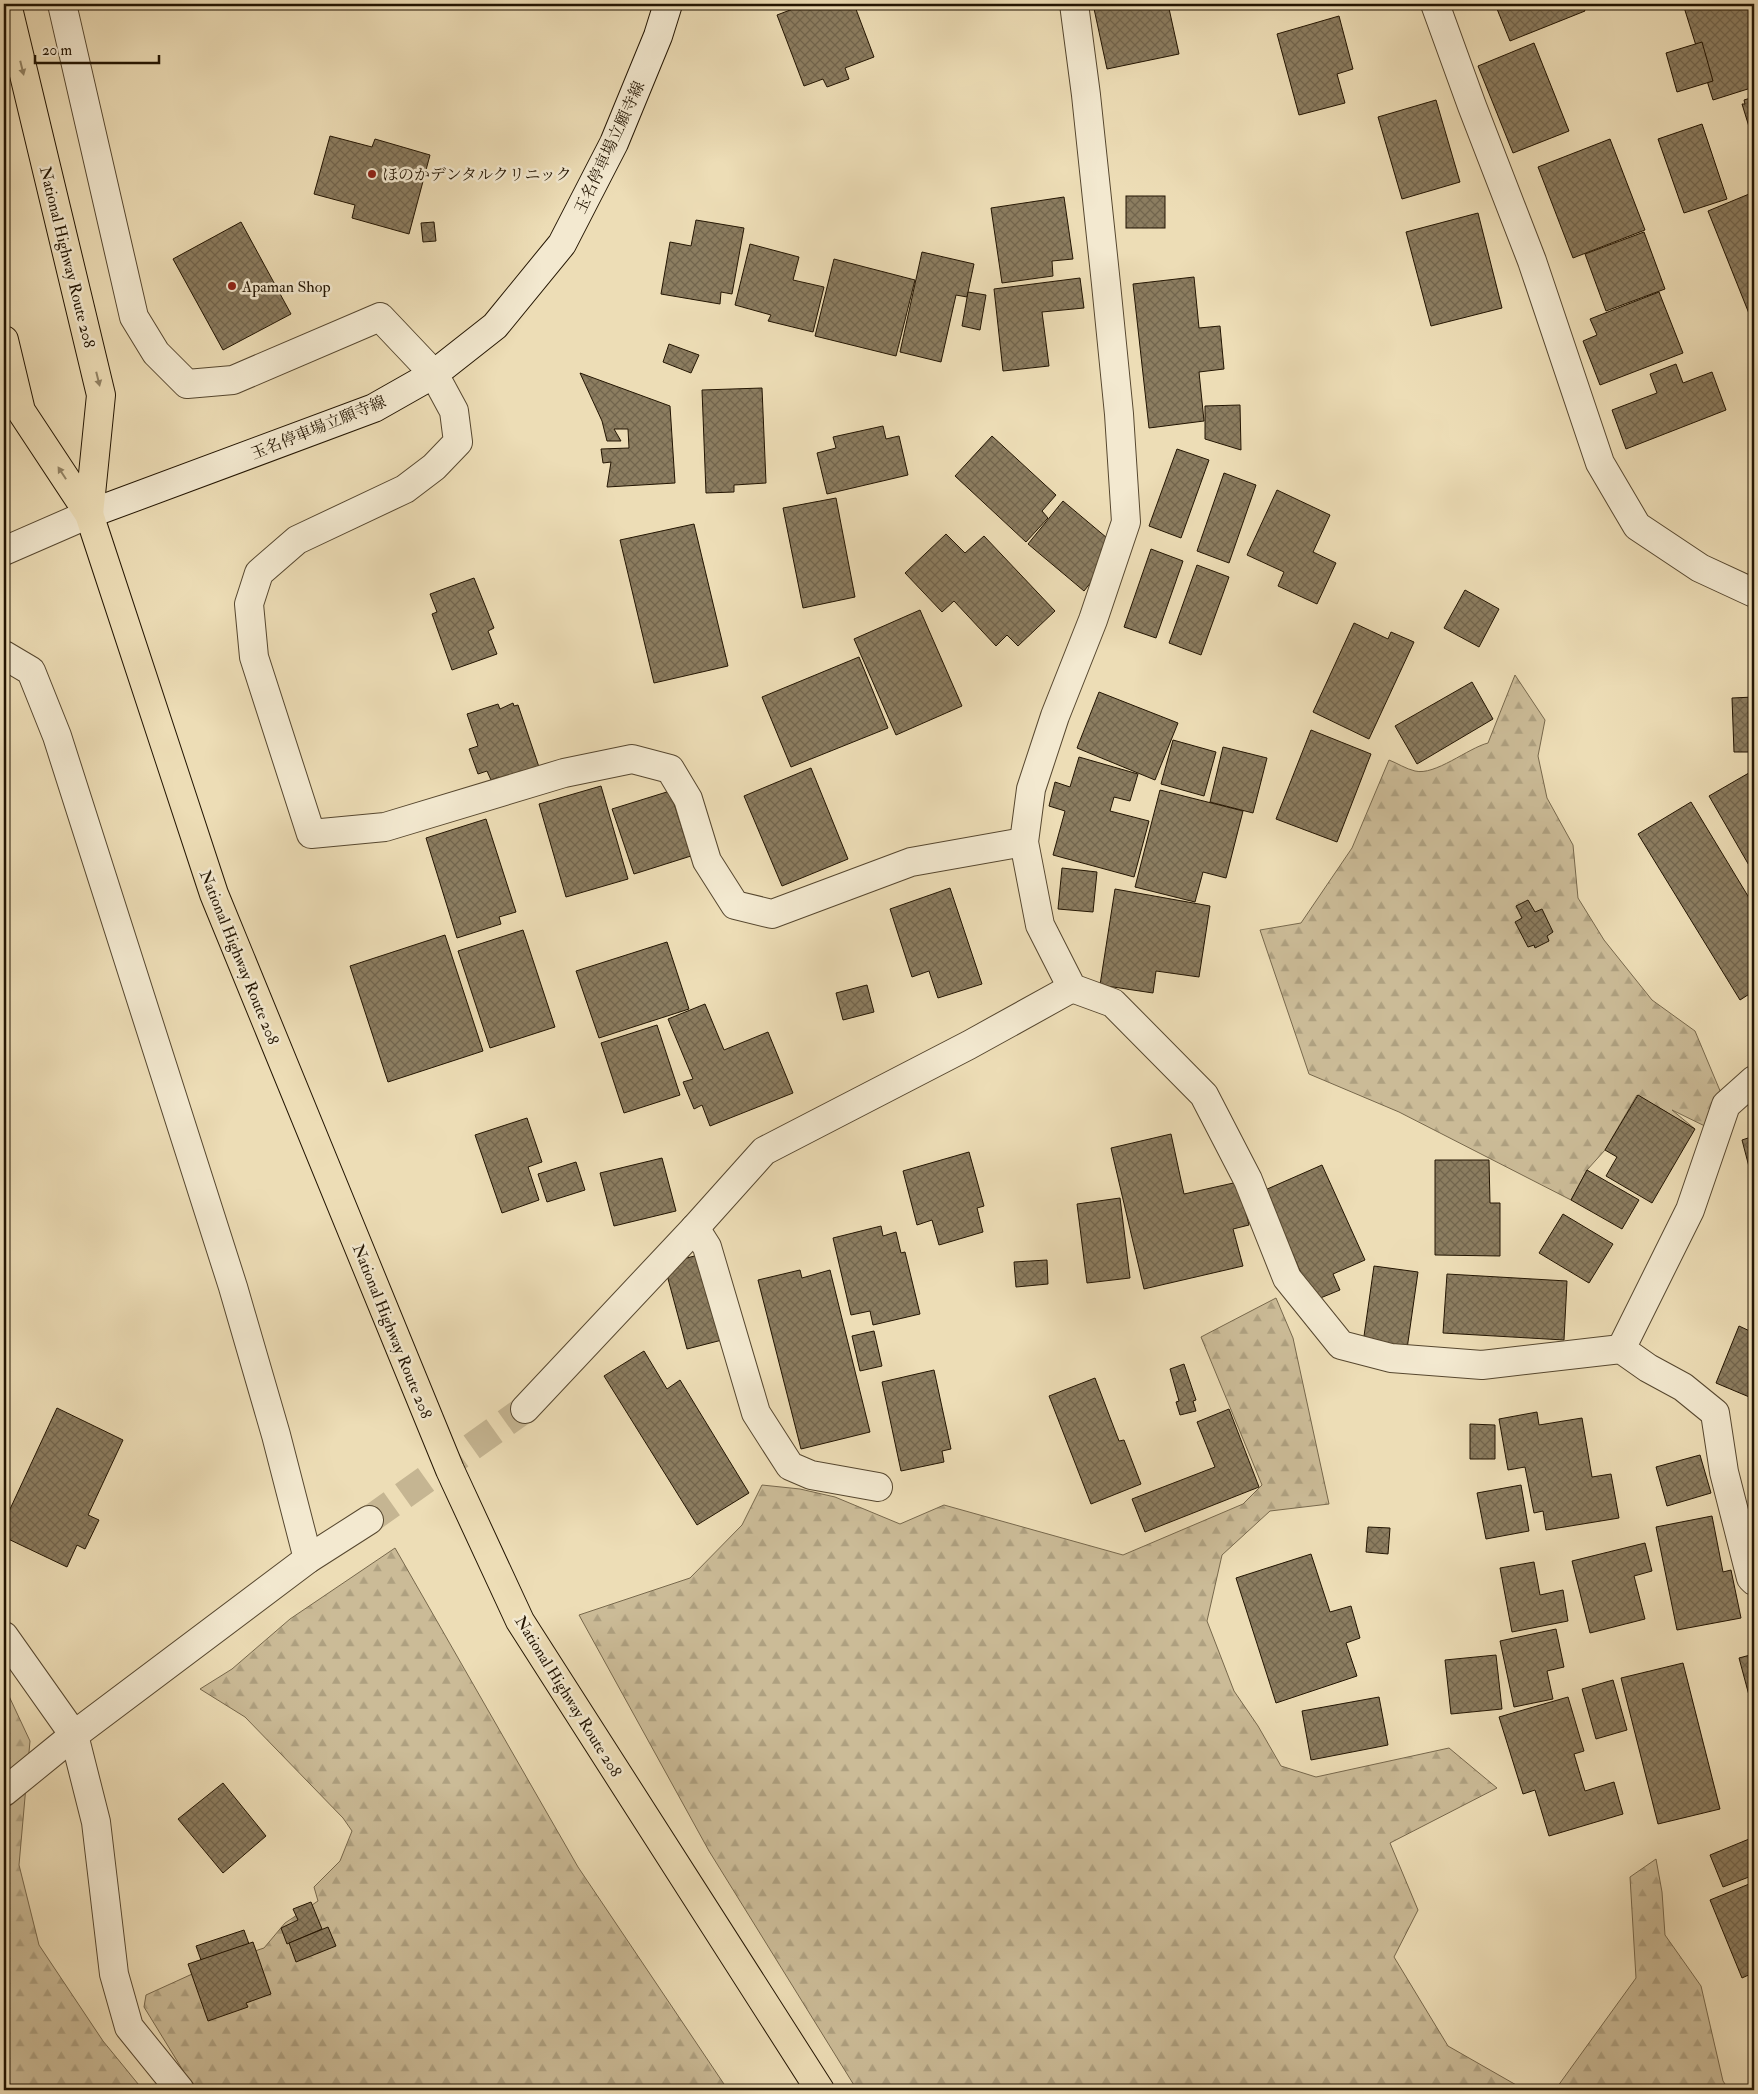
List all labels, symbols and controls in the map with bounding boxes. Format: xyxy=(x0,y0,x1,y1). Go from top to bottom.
scale bar xyxy=(35,32,159,64)
text: 20 m xyxy=(42,41,72,60)
one-way arrow xyxy=(18,61,26,76)
street label: 玉名停車場立願寺線 xyxy=(570,78,649,217)
street label: National Highway Route 208 xyxy=(35,164,99,350)
place label: ほのかデンタルクリニック xyxy=(382,165,572,185)
marker: ほのかデンタルクリニック xyxy=(366,168,378,180)
place label: Apaman Shop xyxy=(241,277,331,298)
marker: Apaman Shop xyxy=(226,280,238,292)
one-way arrow xyxy=(94,372,102,387)
street label: 玉名停車場立願寺線 xyxy=(248,392,389,464)
one-way arrow xyxy=(57,466,67,480)
street label: National Highway Route 208 xyxy=(195,867,283,1048)
street label: National Highway Route 208 xyxy=(348,1241,436,1422)
street label: National Highway Route 208 xyxy=(510,1612,626,1781)

